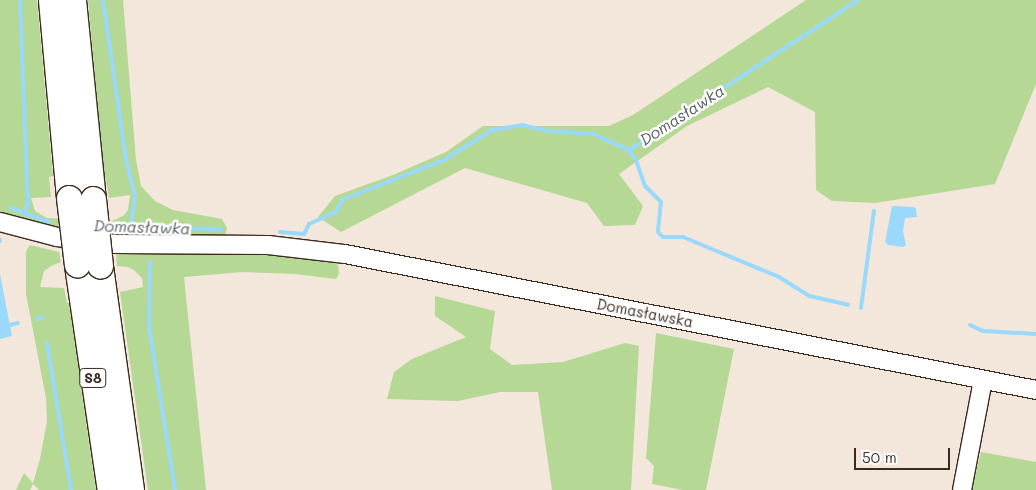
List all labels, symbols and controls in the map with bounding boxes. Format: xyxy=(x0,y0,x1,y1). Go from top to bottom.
water label: Domasławka xyxy=(636,81,728,149)
water label: Domasławka xyxy=(93,216,191,238)
street label: Domasławska xyxy=(595,295,695,331)
road number: S8 xyxy=(79,366,107,389)
scale bar xyxy=(856,438,952,470)
text: 50 m xyxy=(862,447,897,467)

